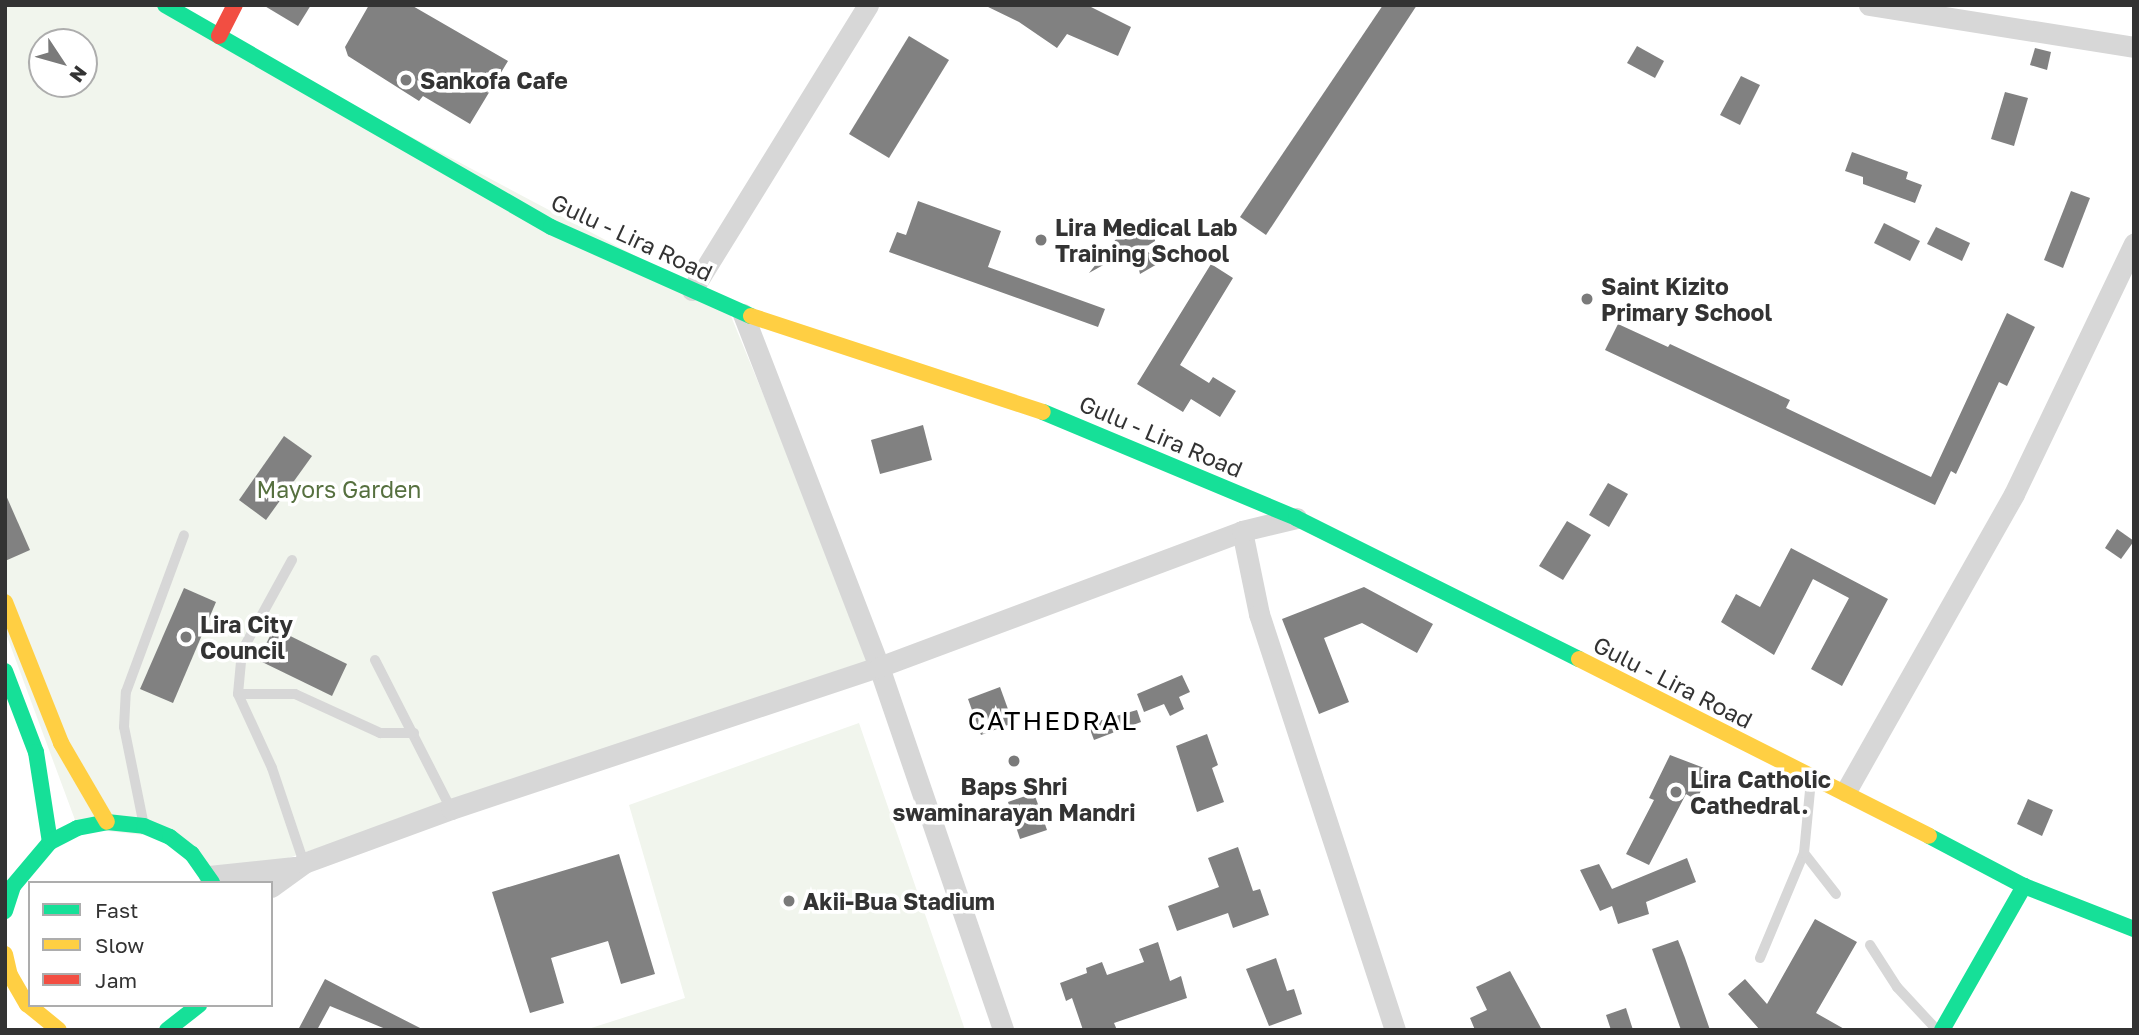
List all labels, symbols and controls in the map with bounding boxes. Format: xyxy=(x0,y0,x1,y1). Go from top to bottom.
north arrow xyxy=(28,28,98,98)
text: N xyxy=(65,62,92,87)
place label: Sankofa Cafe xyxy=(420,66,568,94)
marker: Sankofa Cafe xyxy=(398,72,414,88)
street label: Gulu - Lira Road xyxy=(547,188,717,286)
place label: Lira Medical Lab Training School xyxy=(1055,213,1237,267)
marker: Lira Medical Lab Training School xyxy=(1033,232,1049,248)
place label: Saint Kizito Primary School xyxy=(1601,272,1772,326)
marker: Saint Kizito Primary School xyxy=(1579,291,1595,307)
street label: Gulu - Lira Road xyxy=(1075,389,1247,483)
park label: Mayors Garden xyxy=(256,475,422,503)
place label: Lira City Council xyxy=(200,610,293,664)
marker: Lira City Council xyxy=(178,629,194,645)
street label: Gulu - Lira Road xyxy=(1589,630,1757,734)
district label: CATHEDRAL xyxy=(969,705,1137,737)
marker: Baps Shri swaminarayan Mandri xyxy=(1006,753,1022,769)
place label: Lira Catholic Cathedral. xyxy=(1690,765,1831,819)
place label: Baps Shri swaminarayan Mandri xyxy=(892,772,1136,826)
marker: Lira Catholic Cathedral. xyxy=(1668,784,1684,800)
legend xyxy=(28,881,273,1007)
place label: Akii-Bua Stadium xyxy=(803,887,995,915)
marker: Akii-Bua Stadium xyxy=(781,893,797,909)
text: Fast xyxy=(95,897,138,923)
text: Slow xyxy=(95,932,144,958)
text: Jam xyxy=(95,967,137,993)

